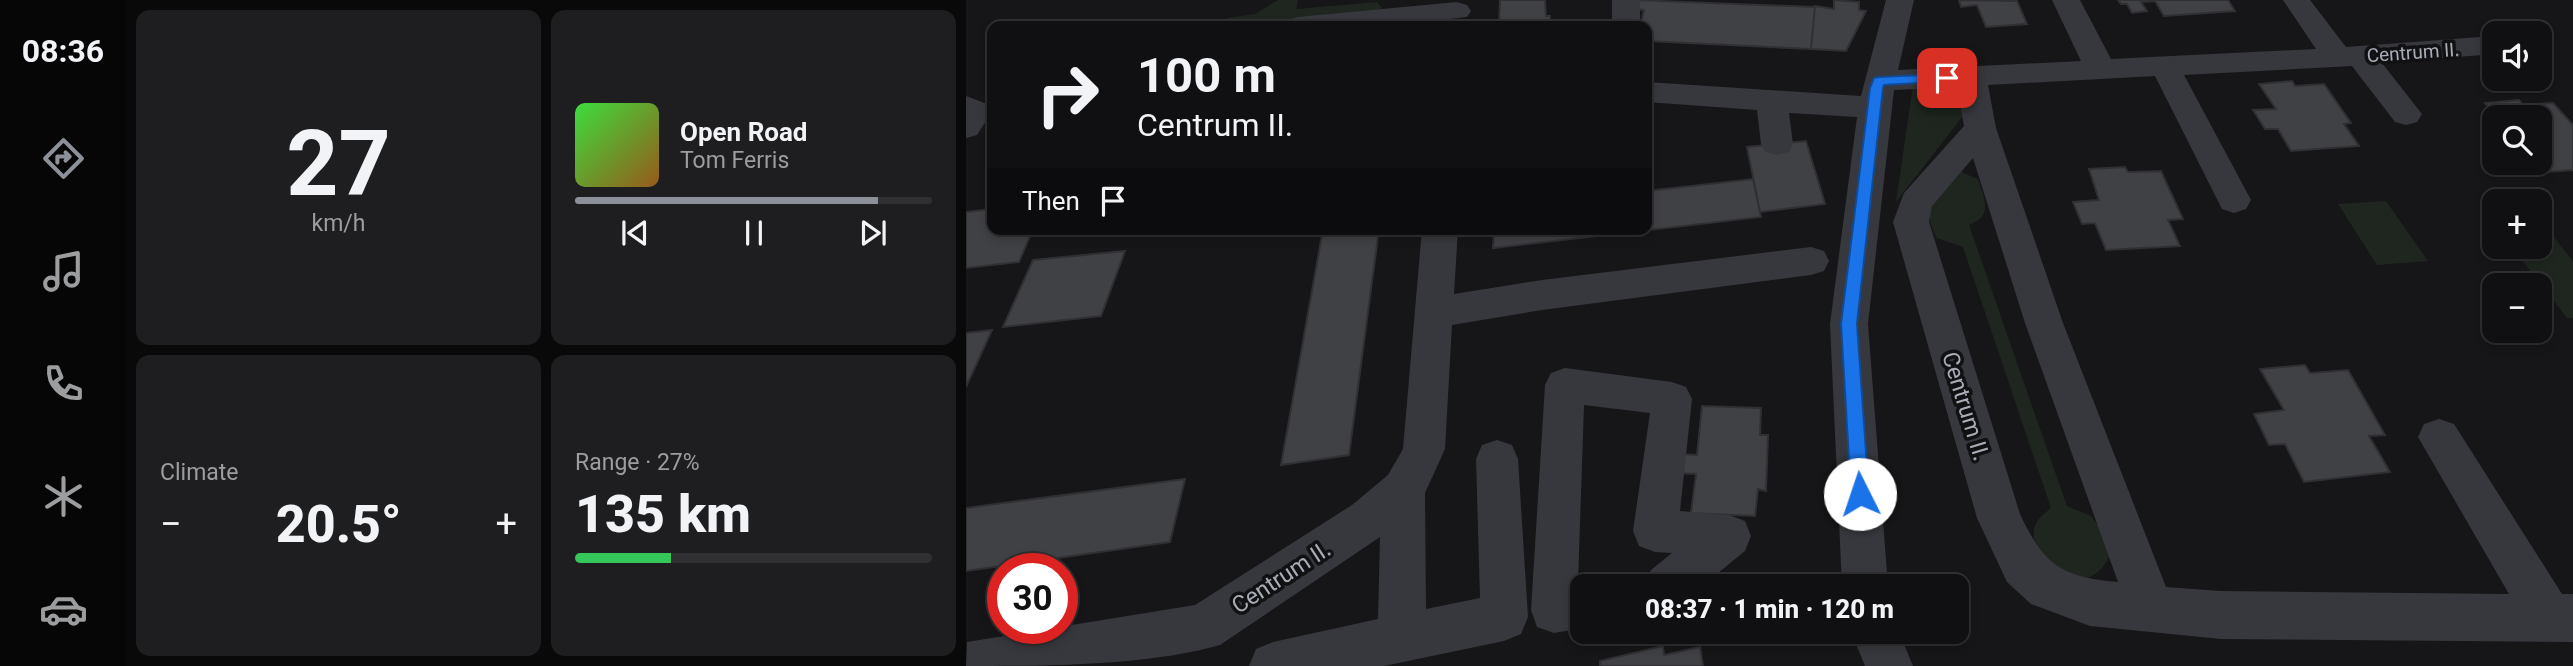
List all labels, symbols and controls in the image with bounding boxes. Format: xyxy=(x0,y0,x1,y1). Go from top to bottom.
map controls xyxy=(2482,21,2552,343)
button: sound xyxy=(2482,21,2552,91)
text: 08:36 xyxy=(22,32,104,70)
street label: Centrum II. xyxy=(2366,38,2460,67)
text: 100 m xyxy=(1137,47,1276,104)
pin xyxy=(1917,48,1977,108)
icon: right xyxy=(1022,49,1113,140)
icon: arrive xyxy=(1928,59,1966,97)
button: search xyxy=(2482,105,2552,175)
text: Centrum II. xyxy=(1137,106,1293,144)
text: 27 xyxy=(286,111,391,217)
text: Open Road xyxy=(680,117,808,147)
icon: directions xyxy=(39,134,88,183)
text: Tom Ferris xyxy=(680,147,789,174)
icon: arrive xyxy=(1094,182,1132,220)
text: Then xyxy=(1022,186,1080,216)
button: + xyxy=(2482,189,2552,259)
text: km/h xyxy=(312,210,366,237)
icon: previous xyxy=(616,214,654,252)
icon: pause xyxy=(735,214,773,252)
icon: next xyxy=(854,214,892,252)
icon: music xyxy=(39,247,88,296)
button: − xyxy=(2482,273,2552,343)
street label: Centrum II. xyxy=(1936,348,1995,464)
icon: phone xyxy=(39,359,88,408)
text: Range · 27% xyxy=(575,449,700,476)
position arrow xyxy=(1823,457,1897,531)
text: Climate xyxy=(160,459,239,486)
icon: climate xyxy=(39,472,88,521)
text: 135 km xyxy=(575,484,751,545)
text: 20.5° xyxy=(276,494,402,555)
text: − xyxy=(160,502,182,546)
text: + xyxy=(495,502,517,546)
street label: Centrum II. xyxy=(1227,536,1336,619)
speed limit sign: 30 xyxy=(987,553,1078,644)
icon: car xyxy=(39,585,88,634)
text: 08:37 · 1 min · 120 m xyxy=(1645,594,1894,624)

